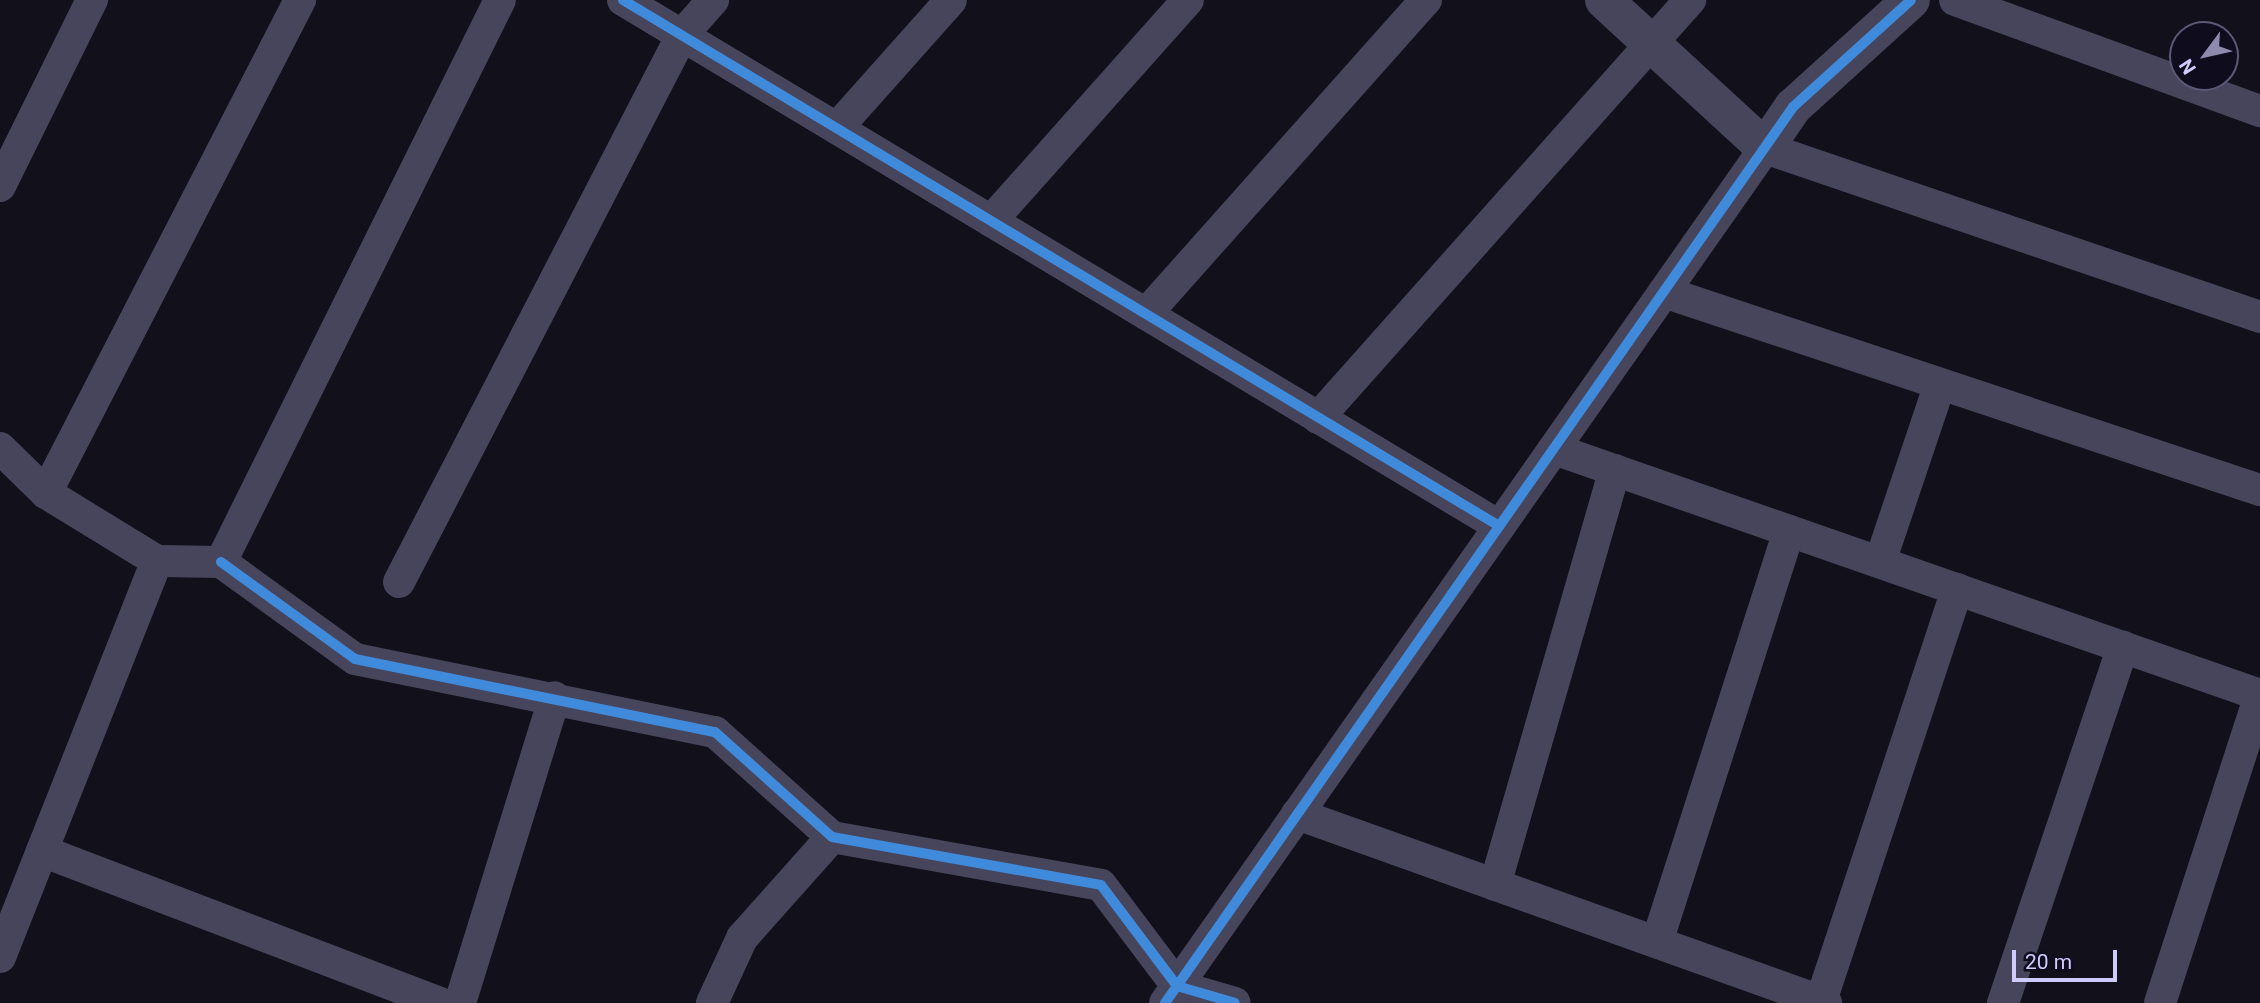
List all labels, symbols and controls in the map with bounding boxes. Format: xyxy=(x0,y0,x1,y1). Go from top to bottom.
north arrow xyxy=(2169,21,2239,91)
text: N xyxy=(2174,55,2201,79)
scale bar xyxy=(2015,936,2120,980)
text: 20 m xyxy=(2025,950,2072,974)

